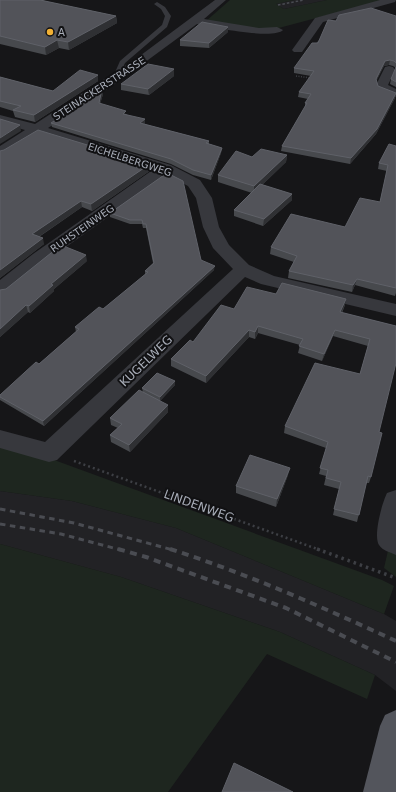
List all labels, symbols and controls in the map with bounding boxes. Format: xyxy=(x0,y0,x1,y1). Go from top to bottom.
marker: A xyxy=(45,27,55,37)
place label: A xyxy=(58,27,65,38)
street label: STEINACKERSTRASSE xyxy=(51,55,147,122)
street label: EICHELBERGWEG xyxy=(87,141,173,178)
street label: RUHSTEINWEG xyxy=(48,202,116,254)
street label: KUGELWEG xyxy=(117,333,175,389)
street label: LINDENWEG xyxy=(162,487,236,525)

